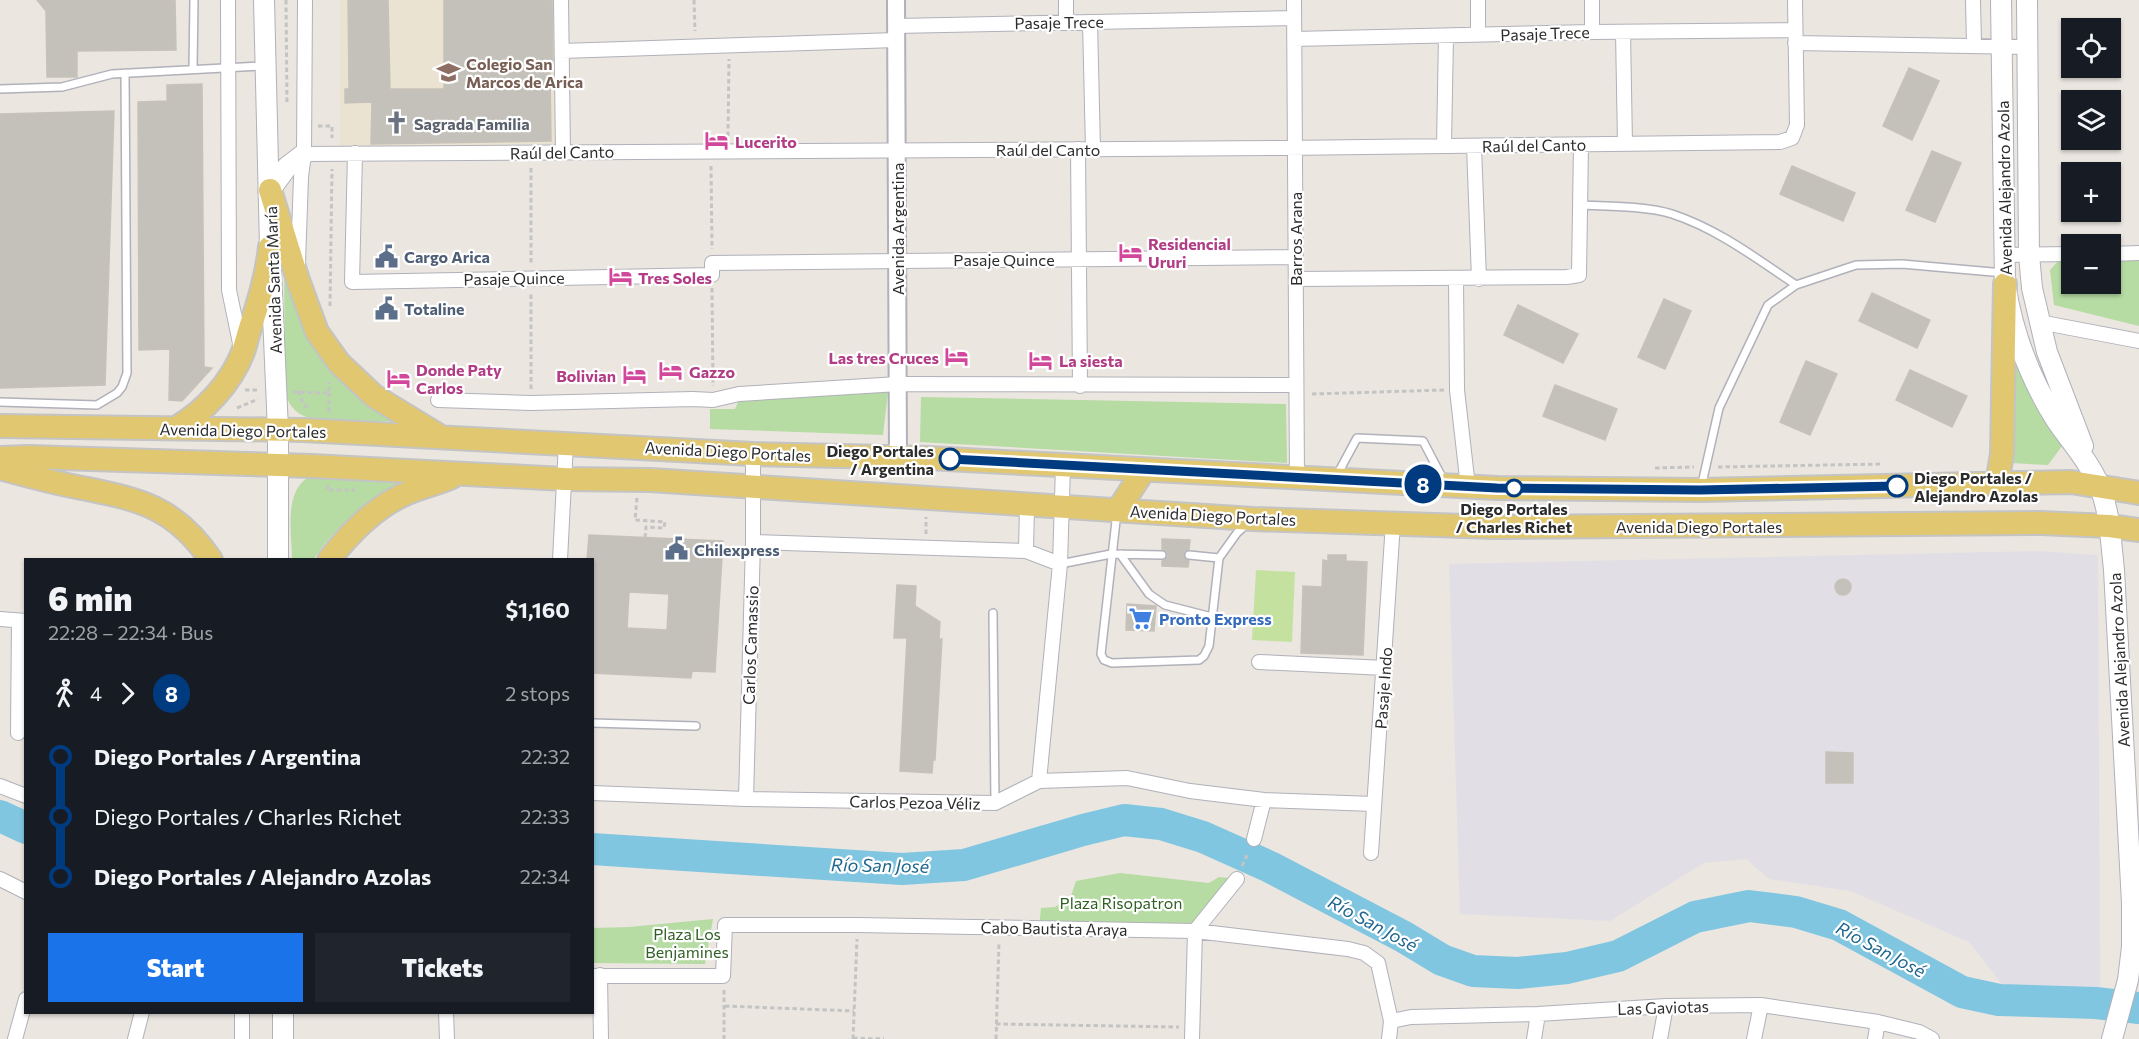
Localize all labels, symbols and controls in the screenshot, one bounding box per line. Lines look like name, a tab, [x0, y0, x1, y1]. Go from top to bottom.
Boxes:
street label: Pasaje Trece	[1014, 12, 1104, 32]
map controls	[2061, 18, 2121, 294]
button: locate	[2061, 18, 2121, 78]
street label: Pasaje Trece	[1500, 22, 1590, 44]
place label: Colegio San Marcos de Arica	[466, 54, 583, 91]
school or university icon: Colegio San Marcos de Arica	[435, 59, 461, 85]
button: layers	[2061, 90, 2121, 150]
street label: Avenida Alejandro Azola	[1993, 100, 2015, 276]
church icon: Sagrada Familia	[383, 110, 409, 136]
place label: Sagrada Familia	[414, 114, 530, 133]
hotel icon: Lucerito	[704, 128, 730, 154]
place label: Lucerito	[735, 132, 797, 151]
street label: Raúl del Canto	[1482, 135, 1586, 155]
street label: Raúl del Canto	[996, 140, 1100, 159]
street label: Raúl del Canto	[510, 142, 614, 162]
button: +	[2061, 162, 2121, 222]
street label: Avenida Argentina	[888, 163, 907, 295]
street label: Barros Arana	[1286, 192, 1305, 286]
street label: Avenida Santa María	[261, 206, 285, 354]
place label: Residencial Ururi	[1148, 234, 1231, 271]
button: −	[2061, 234, 2121, 294]
hotel icon: Residencial Ururi	[1117, 239, 1143, 265]
public building icon: Cargo Arica	[373, 243, 399, 269]
place label: Cargo Arica	[404, 247, 490, 266]
street label: Pasaje Quince	[953, 250, 1055, 269]
hotel icon: Tres Soles	[607, 264, 633, 290]
street label: Pasaje Quince	[463, 268, 565, 288]
place label: Tres Soles	[638, 268, 712, 287]
public building icon: Totaline	[373, 295, 399, 321]
place label: Totaline	[404, 299, 464, 318]
hotel icon: Las tres Cruces	[944, 344, 970, 370]
hotel icon: La siesta	[1028, 347, 1054, 373]
place label: Las tres Cruces	[828, 348, 939, 367]
place label: La siesta	[1059, 351, 1123, 370]
hotel icon: Gazzo	[658, 358, 684, 384]
place label: Donde Paty Carlos	[416, 360, 502, 397]
hotel icon: Bolivian	[621, 362, 647, 388]
place label: Gazzo	[689, 362, 736, 381]
hotel icon: Donde Paty Carlos	[385, 365, 411, 391]
place label: Bolivian	[556, 366, 616, 385]
street label: Avenida Diego Portales	[160, 419, 326, 441]
street label: Avenida Diego Portales	[644, 437, 812, 465]
place label: Diego Portales / Argentina	[826, 441, 934, 478]
marker: Diego Portales / Argentina	[939, 448, 961, 470]
line badge: 8	[1404, 464, 1442, 504]
place label: Diego Portales / Alejandro Azolas	[1914, 468, 2038, 505]
text: 8	[1417, 472, 1430, 497]
marker: Diego Portales / Alejandro Azolas	[1886, 475, 1908, 497]
marker: Diego Portales / Charles Richet	[1505, 479, 1523, 497]
place label: Diego Portales / Charles Richet	[1456, 499, 1572, 536]
street label: Avenida Diego Portales	[1129, 501, 1297, 529]
street label: Avenida Diego Portales	[1616, 517, 1782, 536]
public building icon: Chilexpress	[663, 536, 689, 562]
place label: Chilexpress	[694, 540, 780, 559]
street label: Avenida Alejandro Azola	[2105, 572, 2133, 748]
text: 6 min	[48, 577, 132, 618]
street label: Carlos Camassio	[738, 585, 762, 705]
text: $1,160	[505, 596, 570, 623]
supermarket icon: Pronto Express	[1128, 605, 1154, 631]
place label: Pronto Express	[1159, 609, 1272, 628]
text: 22:28 – 22:34 · Bus	[48, 620, 213, 644]
street label: Pasaje Indo	[1371, 646, 1395, 730]
icon: walk	[48, 677, 81, 710]
icon: forward	[111, 677, 144, 710]
text: 4	[90, 681, 102, 705]
text: 8	[165, 681, 178, 706]
text: 2 stops	[505, 681, 570, 705]
text: Diego Portales / Argentina	[94, 743, 361, 770]
text: 22:32	[521, 744, 570, 768]
street label: Carlos Pezoa Véliz	[849, 791, 981, 813]
text: Diego Portales / Charles Richet	[94, 803, 402, 830]
text: 22:33	[520, 804, 570, 828]
water label: Río San José	[831, 853, 930, 877]
text: Diego Portales / Alejandro Azolas	[94, 863, 431, 890]
text: 22:34	[520, 864, 570, 888]
water label: Río San José	[1325, 890, 1422, 956]
park label: Plaza Risopatron	[1060, 893, 1182, 912]
water label: Río San José	[1833, 916, 1930, 982]
street label: Cabo Bautista Araya	[980, 917, 1128, 939]
park label: Plaza Los Benjamines	[645, 924, 729, 961]
button: Start	[48, 933, 303, 1002]
button: Tickets	[315, 933, 570, 1002]
street label: Las Gaviotas	[1617, 996, 1709, 1018]

